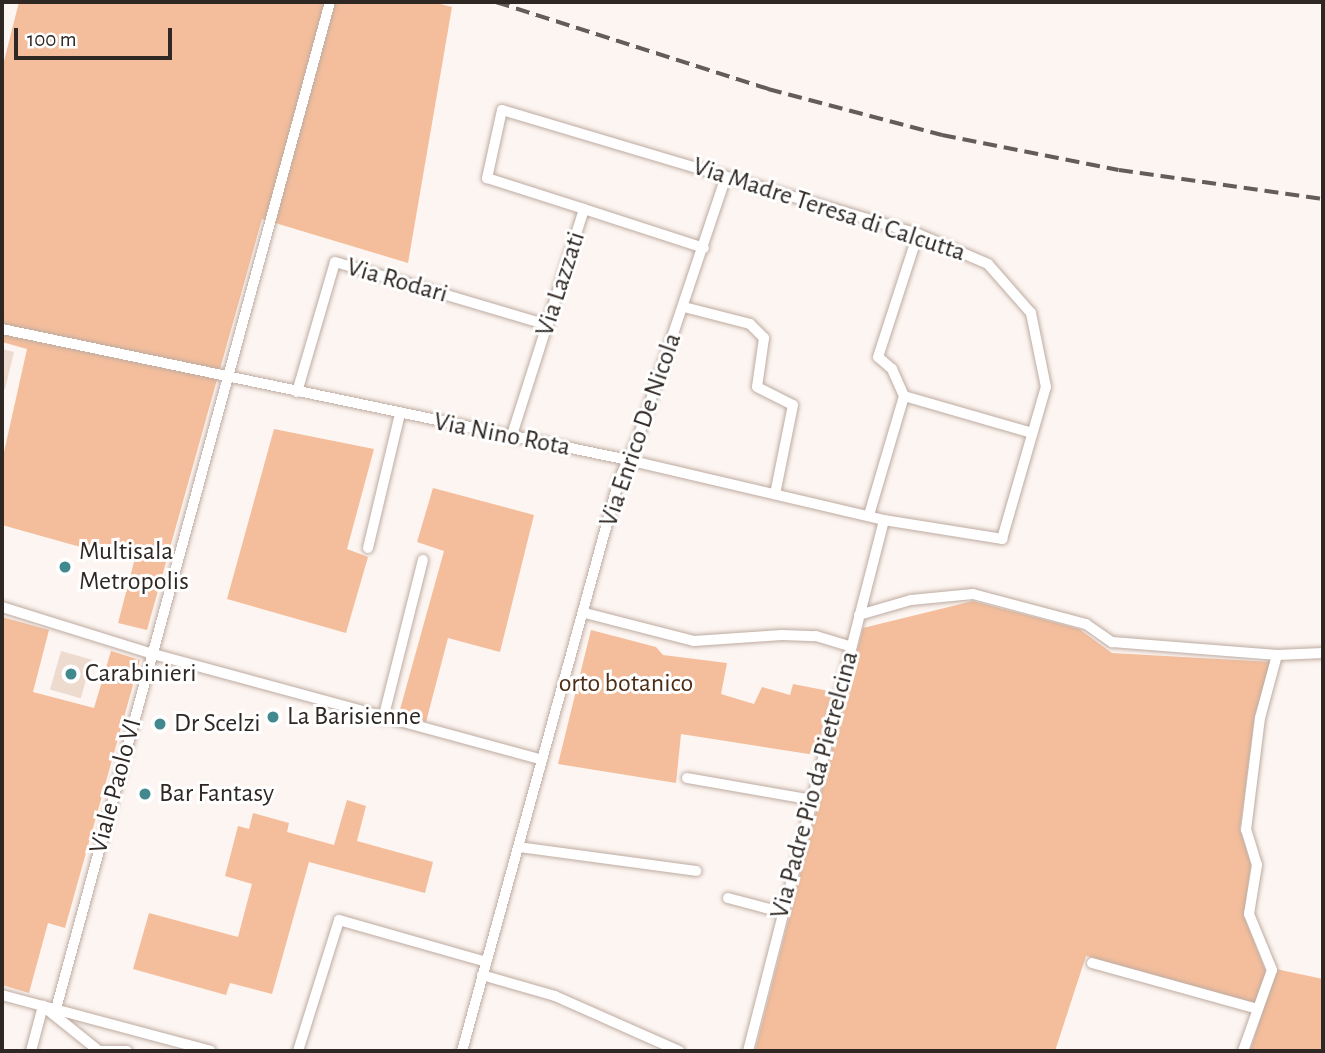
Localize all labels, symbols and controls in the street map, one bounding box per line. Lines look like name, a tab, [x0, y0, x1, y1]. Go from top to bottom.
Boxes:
scale bar	[18, 14, 175, 58]
text: 100 m	[27, 29, 77, 50]
street label: Via Madre Teresa di Calcutta	[689, 151, 969, 269]
street label: Via Lazzati	[529, 228, 593, 340]
street label: Via Rodari	[343, 252, 451, 310]
street label: Via Enrico De Nicola	[593, 329, 689, 531]
street label: Via Nino Rota	[431, 406, 573, 464]
place label: Multisala Metropolis	[79, 536, 189, 598]
marker: Multisala Metropolis	[57, 559, 73, 575]
street label: Via Padre Pio da Pietrelcina	[764, 648, 866, 922]
place label: Carabinieri	[85, 658, 196, 690]
marker: Carabinieri	[63, 666, 79, 682]
park label: orto botanico	[559, 668, 693, 700]
place label: La Barisienne	[287, 701, 421, 733]
place label: Dr Scelzi	[174, 708, 261, 740]
marker: La Barisienne	[265, 709, 281, 725]
street label: Viale Paolo VI	[83, 715, 149, 857]
marker: Dr Scelzi	[152, 716, 168, 732]
place label: Bar Fantasy	[159, 778, 274, 810]
marker: Bar Fantasy	[137, 786, 153, 802]

